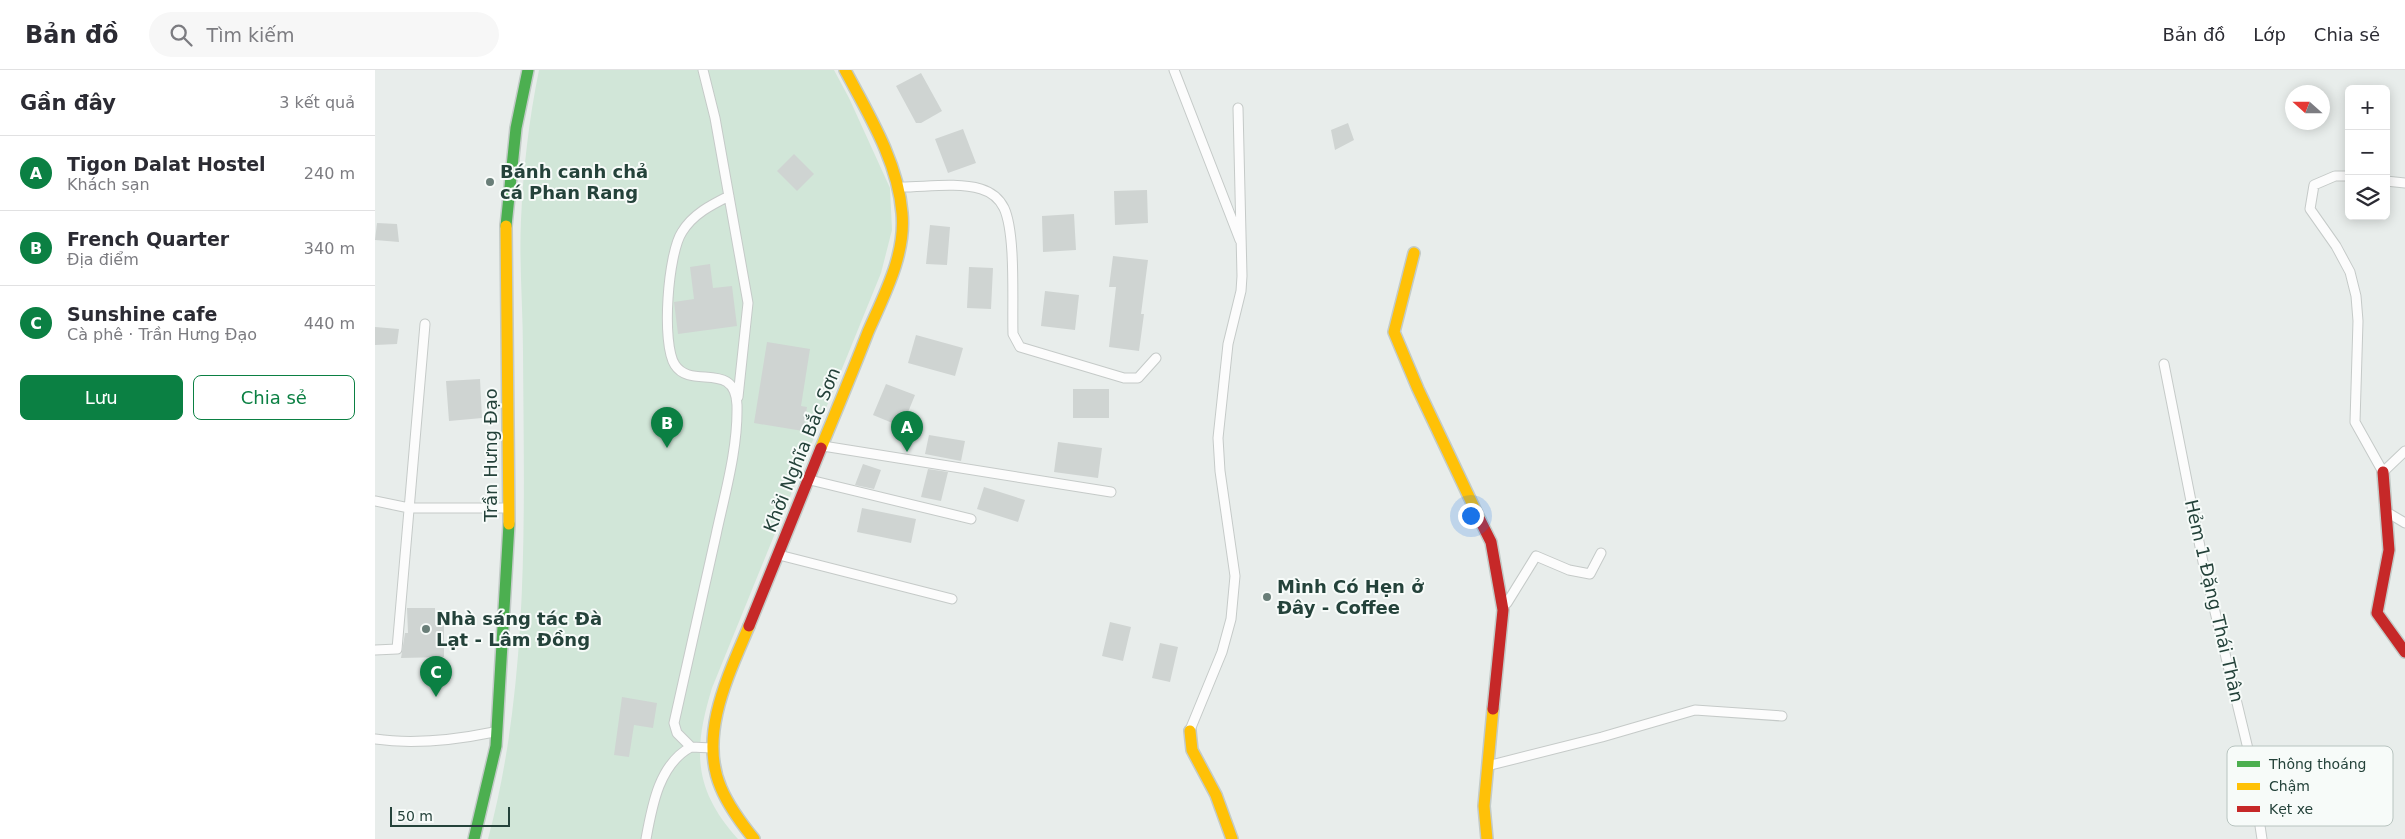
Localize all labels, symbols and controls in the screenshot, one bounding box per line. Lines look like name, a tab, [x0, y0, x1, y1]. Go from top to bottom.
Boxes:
search box	[149, 12, 499, 57]
text: Bản đồ	[25, 21, 119, 49]
icon: search	[167, 21, 195, 49]
text: Tìm kiếm	[207, 24, 295, 46]
text: Bản đồ	[2162, 24, 2225, 45]
text: Lớp	[2253, 24, 2286, 45]
text: Chia sẻ	[2314, 24, 2380, 45]
north arrow	[2285, 85, 2330, 130]
map controls	[2345, 85, 2390, 220]
button: +	[2345, 85, 2390, 130]
text: Gần đây	[20, 91, 116, 115]
text: 3 kết quả	[279, 93, 355, 112]
button: −	[2345, 130, 2390, 175]
text: Tigon Dalat Hostel	[67, 153, 266, 175]
place label: Bánh canh chả cá Phan Rang	[500, 161, 648, 203]
text: A	[30, 164, 42, 183]
text: 240 m	[304, 164, 355, 183]
text: Khách sạn	[67, 175, 150, 194]
button: layers	[2345, 175, 2390, 220]
marker: Bánh canh chả cá Phan Rang	[484, 176, 496, 188]
text: French Quarter	[67, 228, 229, 250]
text: B	[30, 239, 42, 258]
text: 340 m	[304, 239, 355, 258]
text: Địa điểm	[67, 250, 139, 269]
text: Sunshine cafe	[67, 303, 217, 325]
text: C	[30, 314, 42, 333]
text: 440 m	[304, 314, 355, 333]
text: Cà phê · Trần Hưng Đạo	[67, 325, 257, 344]
street label: Khởi Nghĩa Bắc Sơn	[759, 364, 844, 535]
button: Lưu	[20, 375, 183, 420]
button: Chia sẻ	[193, 375, 355, 420]
street label: Trần Hưng Đạo	[480, 388, 501, 523]
pin: B	[651, 407, 683, 448]
pin: A	[891, 411, 923, 452]
street label: Hẻm 1 Đặng Thái Thân	[2181, 497, 2248, 704]
your location	[1458, 503, 1484, 529]
place label: Mình Có Hẹn ở Đây - Coffee	[1277, 576, 1424, 618]
marker: Mình Có Hẹn ở Đây - Coffee	[1261, 591, 1273, 603]
place label: Nhà sáng tác Đà Lạt - Lâm Đồng	[436, 608, 602, 650]
marker: Nhà sáng tác Đà Lạt - Lâm Đồng	[420, 623, 432, 635]
pin: C	[420, 656, 452, 697]
legend	[2227, 746, 2393, 826]
text: Thông thoáng	[2268, 756, 2366, 772]
text: Chậm	[2269, 778, 2310, 794]
text: Kẹt xe	[2269, 801, 2313, 817]
scale bar	[390, 804, 510, 827]
text: 50 m	[397, 808, 433, 824]

